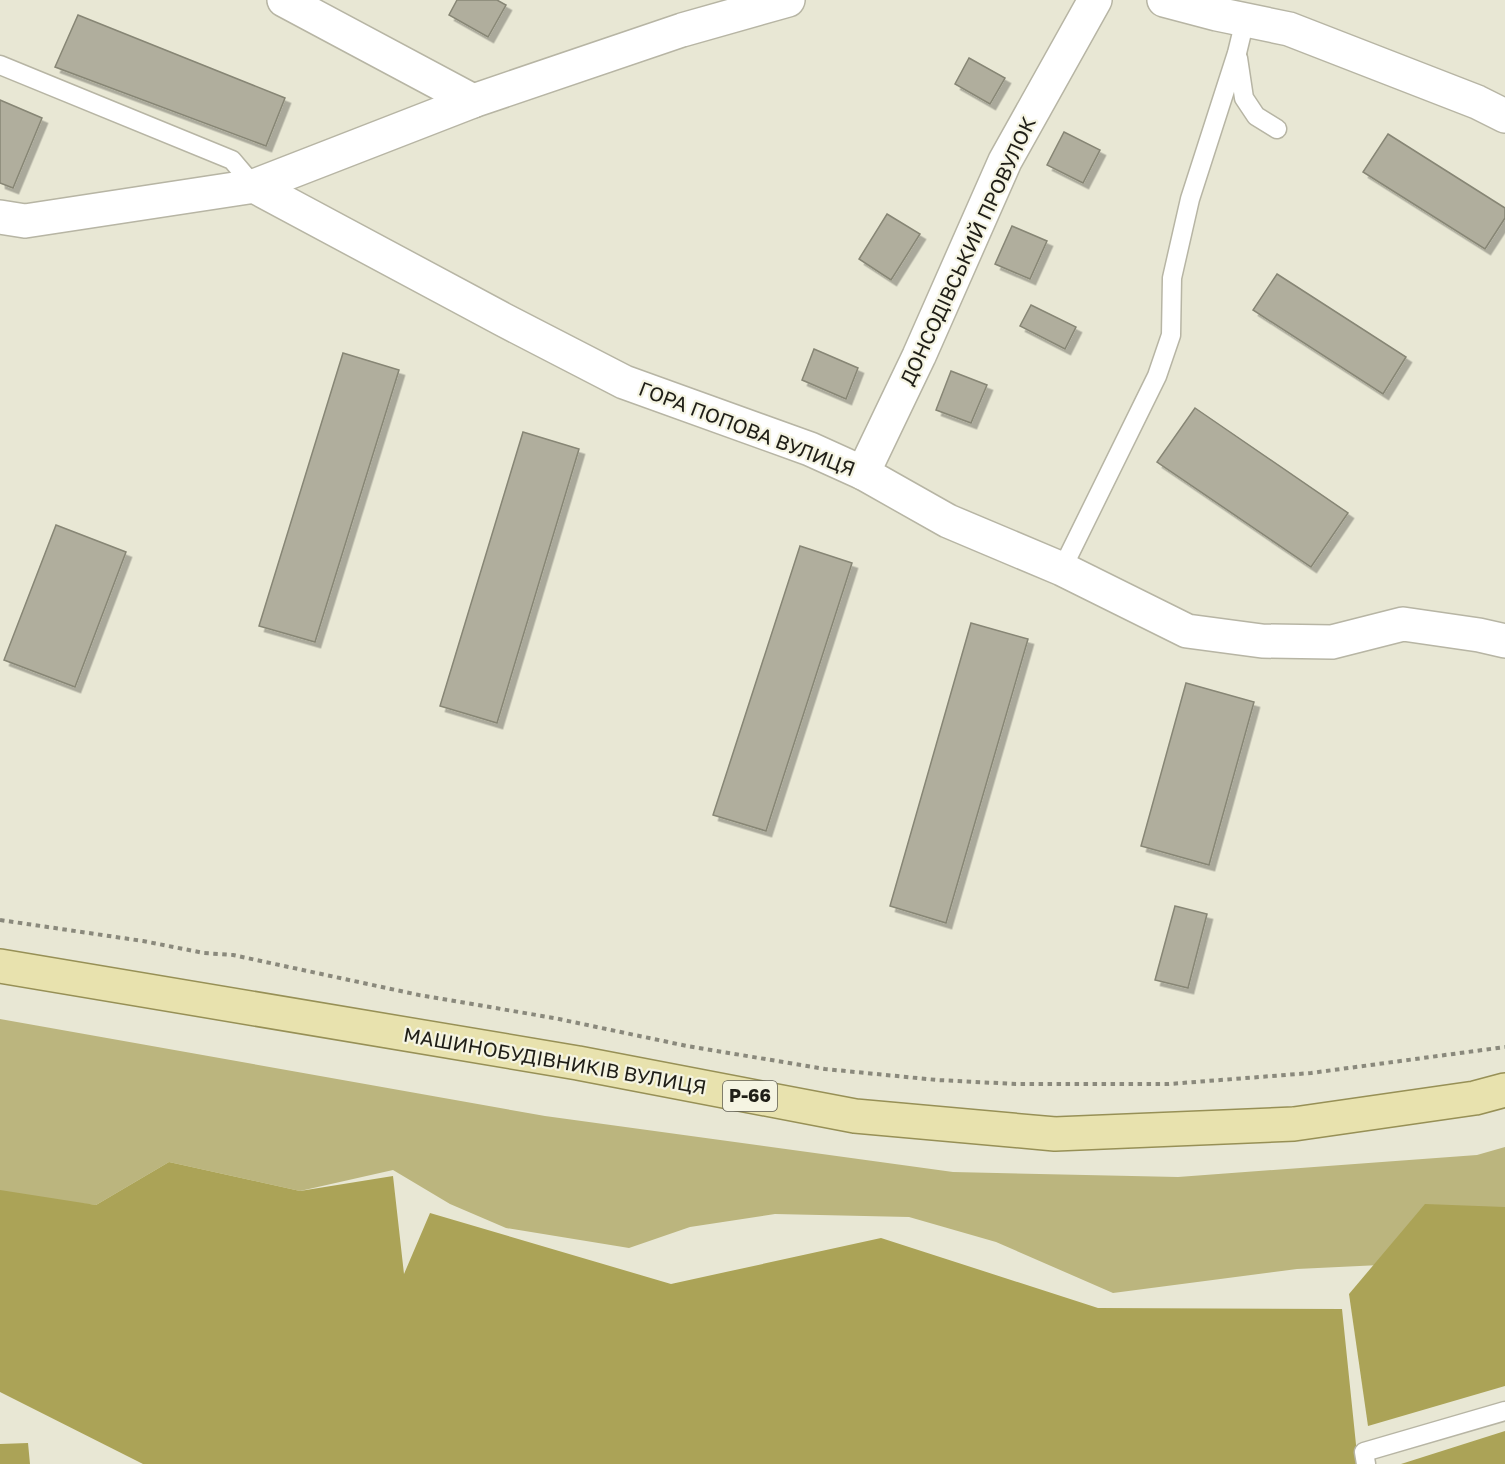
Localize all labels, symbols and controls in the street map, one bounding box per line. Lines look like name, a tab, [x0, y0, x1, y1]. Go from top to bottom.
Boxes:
street label: ДОНСОДІВСЬКИЙ ПРОВУЛОК	[894, 113, 1040, 389]
street label: ГОРА ПОПОВА ВУЛИЦЯ	[636, 376, 859, 480]
street label: МАШИНОБУДІВНИКІВ ВУЛИЦЯ	[402, 1022, 709, 1099]
road number: Р-66	[723, 1081, 777, 1111]

